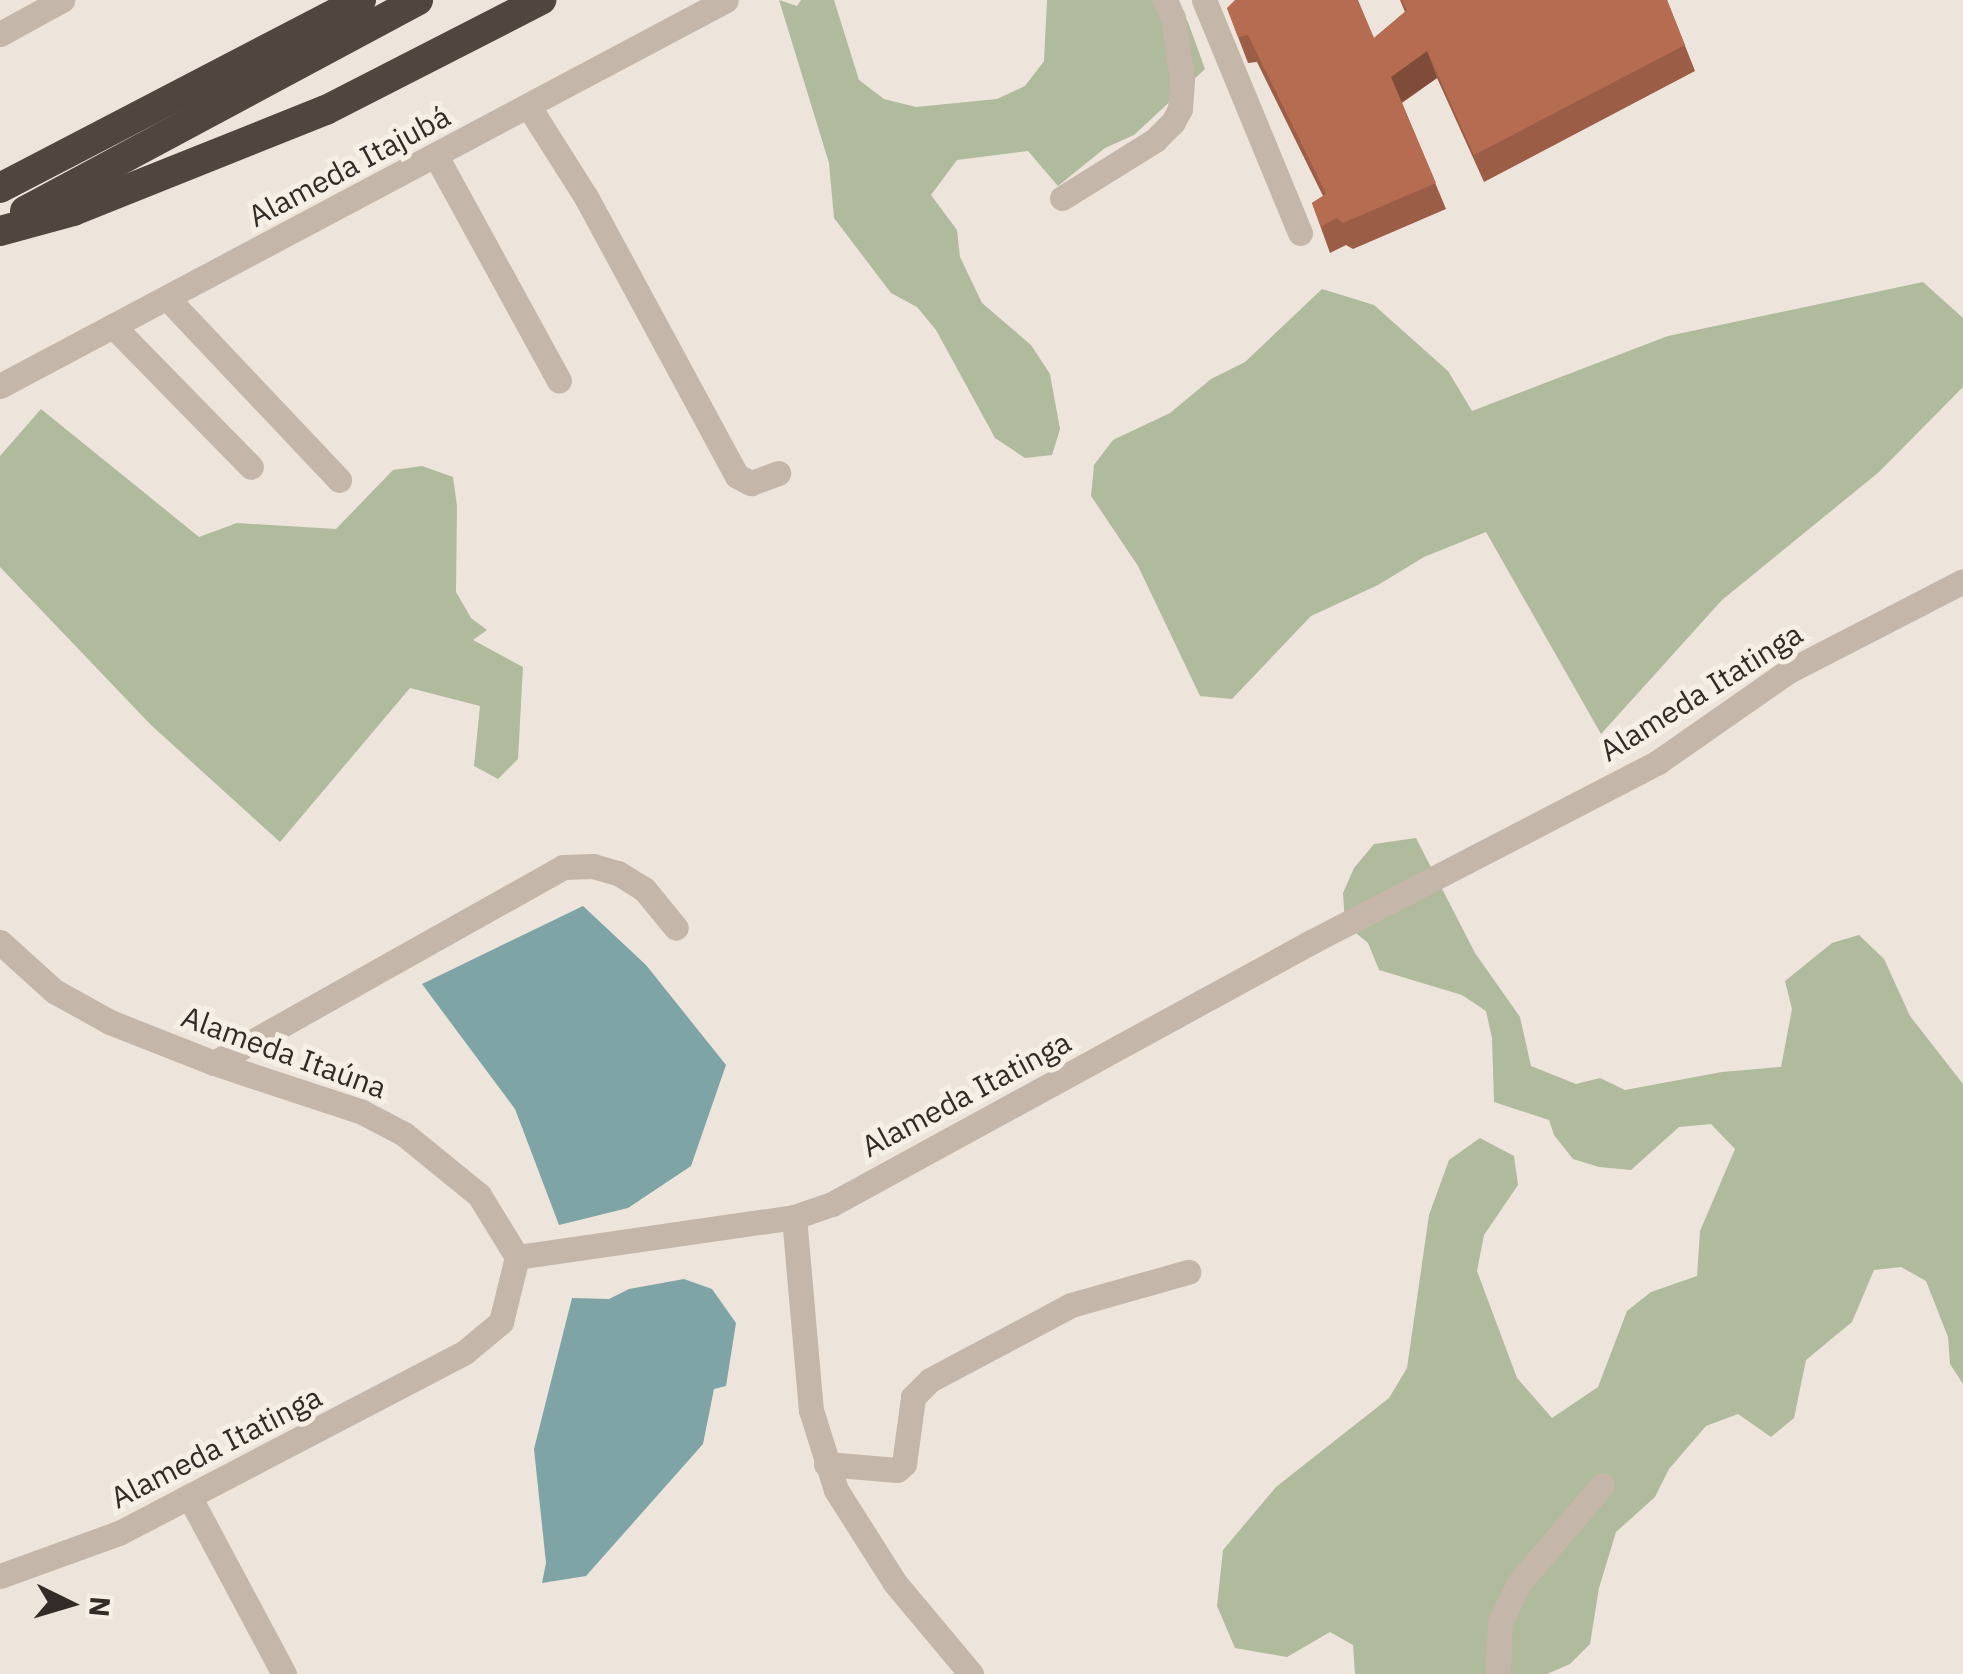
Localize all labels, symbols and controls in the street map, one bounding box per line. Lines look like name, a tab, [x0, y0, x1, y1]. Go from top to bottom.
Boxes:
street label: Alameda Itajubá	[242, 98, 456, 234]
street label: Alameda Itatinga	[1593, 615, 1809, 769]
street label: Alameda Itaúna	[177, 998, 391, 1106]
street label: Alameda Itatinga	[855, 1024, 1077, 1164]
street label: Alameda Itatinga	[104, 1378, 328, 1516]
north arrow	[20, 1554, 120, 1654]
text: N	[81, 1595, 120, 1618]

